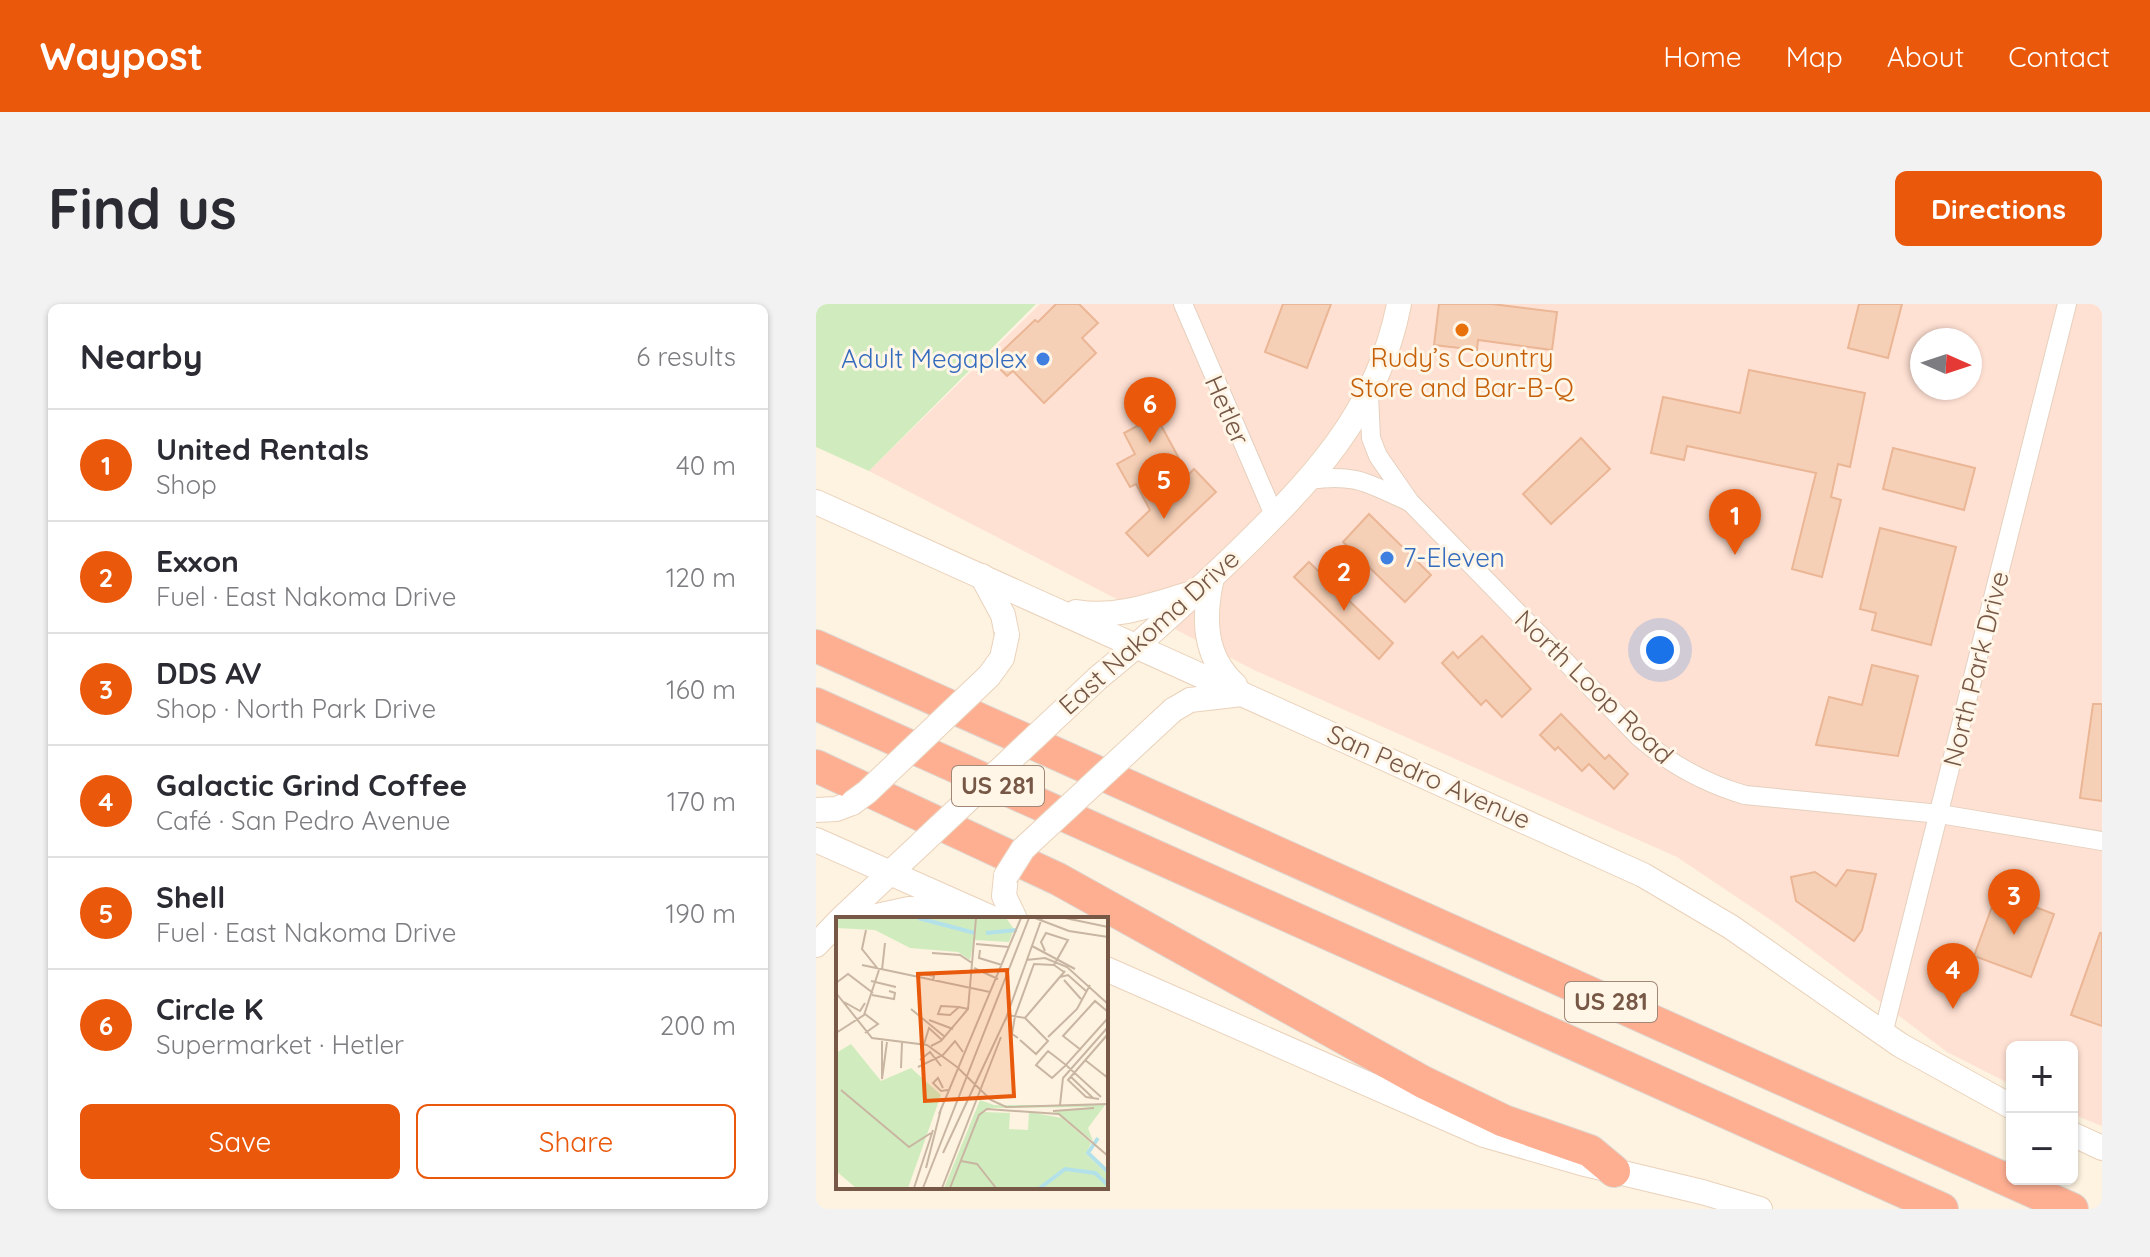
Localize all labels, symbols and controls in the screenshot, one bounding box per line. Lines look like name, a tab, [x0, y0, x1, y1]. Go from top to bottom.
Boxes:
text: Waypost	[40, 32, 203, 80]
text: Home	[1663, 39, 1742, 74]
text: Map	[1786, 39, 1843, 74]
text: About	[1887, 39, 1964, 74]
text: Contact	[2008, 39, 2110, 74]
button: Directions	[1895, 171, 2102, 246]
text: Find us	[48, 173, 237, 243]
marker: Rudy’s Country Store and Bar-B-Q	[1453, 321, 1471, 339]
north arrow	[1910, 328, 1982, 400]
text: Nearby	[80, 335, 203, 378]
text: 6 results	[636, 340, 736, 373]
place label: Rudy’s Country Store and Bar-B-Q	[1350, 341, 1575, 404]
place label: Adult Megaplex	[841, 342, 1027, 375]
marker: Adult Megaplex	[1034, 350, 1052, 368]
street label: Hetler	[1198, 370, 1257, 450]
pin: 6	[1124, 377, 1176, 443]
text: United Rentals	[156, 430, 369, 468]
text: 1	[101, 449, 111, 482]
text: 40 m	[676, 449, 736, 482]
pin: 5	[1138, 453, 1190, 519]
text: Shop	[156, 468, 217, 501]
pin: 1	[1709, 489, 1761, 555]
place label: 7-Eleven	[1403, 541, 1505, 574]
text: Exxon	[156, 542, 239, 580]
street label: East Nakoma Drive	[1052, 542, 1246, 721]
pin: 2	[1318, 545, 1370, 611]
marker: 7-Eleven	[1378, 549, 1396, 567]
text: 2	[99, 561, 113, 594]
text: 120 m	[666, 561, 736, 594]
street label: North Park Drive	[1935, 568, 2016, 770]
text: Fuel · East Nakoma Drive	[156, 580, 457, 613]
street label: North Loop Road	[1508, 603, 1681, 771]
your location	[1640, 630, 1680, 670]
text: DDS AV	[156, 654, 262, 692]
text: 3	[99, 673, 113, 706]
text: 160 m	[666, 673, 736, 706]
text: Shop · North Park Drive	[156, 692, 436, 725]
street label: San Pedro Avenue	[1322, 717, 1536, 836]
text: Galactic Grind Coffee	[156, 766, 467, 804]
road number: US 281	[952, 766, 1044, 806]
text: 4	[98, 785, 114, 818]
text: 170 m	[667, 785, 736, 818]
text: Café · San Pedro Avenue	[156, 804, 450, 837]
pin: 3	[1988, 869, 2040, 935]
text: Shell	[156, 878, 225, 916]
text: 5	[99, 897, 113, 930]
text: 190 m	[666, 897, 736, 930]
text: Fuel · East Nakoma Drive	[156, 916, 457, 949]
inset map	[836, 917, 1108, 1189]
pin: 4	[1927, 943, 1979, 1009]
road number: US 281	[1565, 982, 1657, 1022]
text: Circle K	[156, 990, 263, 1028]
text: 6	[99, 1009, 113, 1042]
text: 200 m	[660, 1009, 736, 1042]
text: Supermarket · Hetler	[156, 1028, 404, 1061]
map controls	[2006, 1041, 2078, 1185]
button: +	[2006, 1041, 2078, 1113]
button: Save	[80, 1104, 400, 1179]
button: Share	[416, 1104, 736, 1179]
button: −	[2006, 1113, 2078, 1185]

